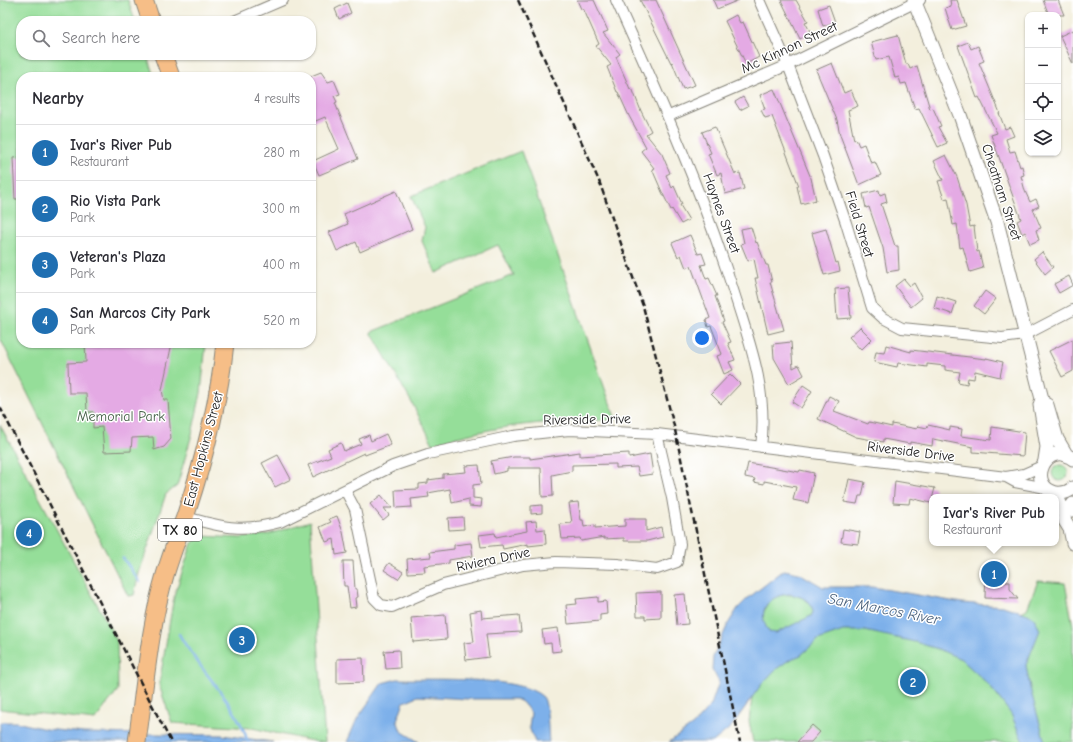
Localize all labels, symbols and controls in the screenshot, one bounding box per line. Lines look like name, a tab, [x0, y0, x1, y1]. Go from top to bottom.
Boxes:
map controls	[1025, 12, 1061, 156]
button: +	[1025, 12, 1061, 48]
search box	[16, 16, 316, 60]
street label: Mc Kinnon Street	[738, 17, 841, 77]
icon: search	[30, 27, 52, 49]
text: Search here	[62, 29, 140, 47]
button: −	[1025, 48, 1061, 84]
button: locate	[1025, 84, 1061, 120]
text: Nearby	[32, 89, 83, 108]
text: 4 results	[254, 91, 300, 106]
button: layers	[1025, 120, 1061, 156]
text: Ivar's River Pub	[70, 136, 172, 154]
street label: Cheatham Street	[978, 142, 1025, 243]
text: 1	[42, 145, 48, 160]
text: 280 m	[263, 145, 300, 160]
text: Restaurant	[70, 154, 129, 169]
street label: Haynes Street	[699, 171, 744, 256]
street label: Field Street	[841, 189, 878, 260]
text: Rio Vista Park	[70, 192, 160, 210]
text: 2	[42, 201, 48, 216]
text: 300 m	[262, 201, 300, 216]
text: Park	[70, 210, 95, 225]
text: Veteran's Plaza	[70, 248, 166, 266]
text: 3	[42, 257, 48, 272]
text: 400 m	[263, 257, 300, 272]
text: Park	[70, 266, 95, 281]
text: San Marcos City Park	[70, 304, 210, 322]
text: 4	[42, 313, 48, 328]
text: 520 m	[263, 313, 300, 328]
text: Park	[70, 322, 95, 337]
your location	[692, 328, 712, 348]
street label: East Hopkins Street	[180, 389, 227, 509]
park label: Memorial Park	[77, 408, 165, 425]
street label: Riverside Drive	[543, 410, 631, 429]
street label: Riverside Drive	[866, 438, 956, 465]
popup	[929, 494, 1059, 546]
text: Ivar's River Pub	[943, 504, 1045, 522]
pin: 4	[16, 518, 42, 548]
road number: TX 80	[158, 519, 202, 541]
text: Restaurant	[943, 522, 1002, 537]
street label: Riviera Drive	[455, 543, 531, 576]
pin: 1	[981, 559, 1007, 589]
water label: San Marcos River	[827, 589, 942, 629]
pin: 3	[229, 625, 255, 655]
pin: 2	[900, 667, 926, 697]

